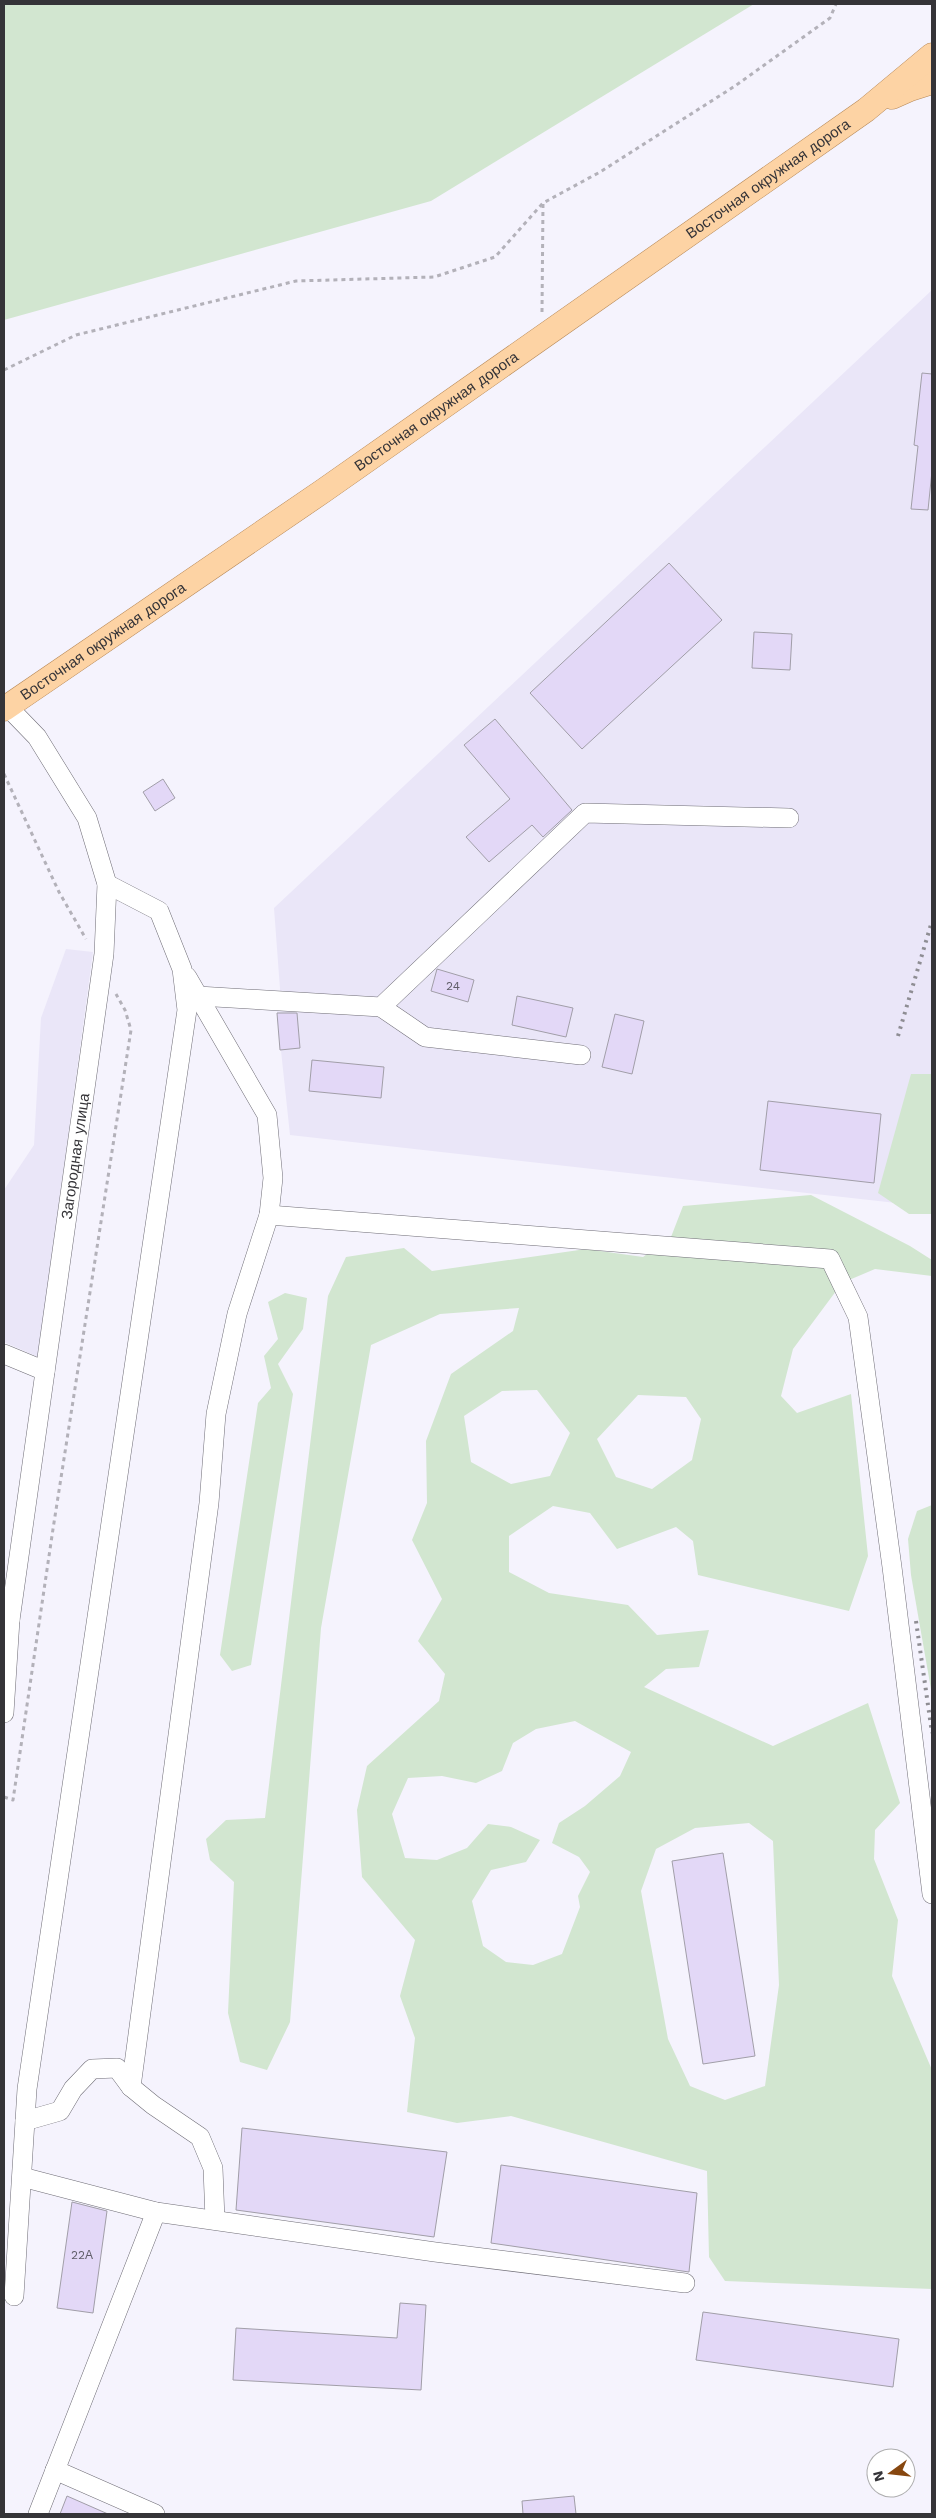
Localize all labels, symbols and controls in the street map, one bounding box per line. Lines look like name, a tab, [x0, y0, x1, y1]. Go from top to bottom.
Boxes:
street label: Восточная окружная дорога	[682, 115, 854, 242]
street label: Восточная окружная дорога	[351, 347, 523, 475]
street label: Восточная окружная дорога	[17, 578, 190, 704]
house number: 24	[446, 979, 460, 993]
street label: Загородная улица	[58, 1091, 93, 1220]
house number: 22А	[71, 2248, 93, 2262]
north arrow	[866, 2448, 916, 2498]
text: N	[869, 2469, 888, 2483]

